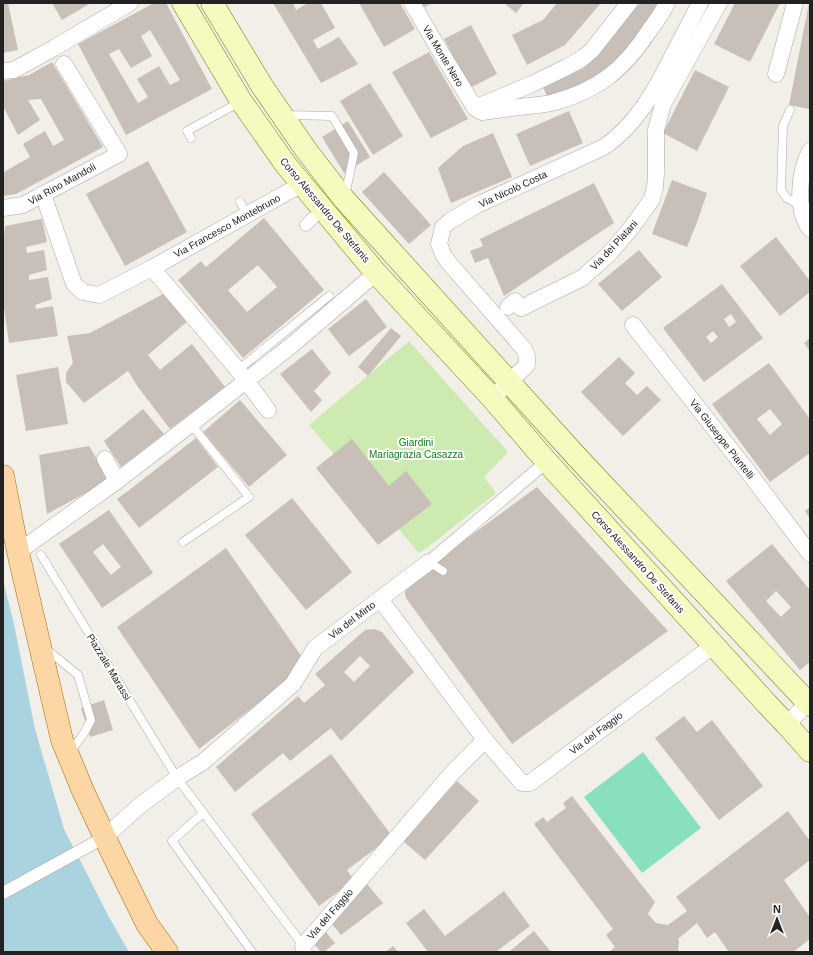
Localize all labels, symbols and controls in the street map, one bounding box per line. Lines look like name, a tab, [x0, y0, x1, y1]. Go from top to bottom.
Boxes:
street label: Via Monte Nero	[420, 23, 466, 89]
street label: Corso Alessandro De Stefanis	[278, 155, 372, 265]
street label: Via Rino Mandoli	[26, 161, 98, 207]
street label: Via Nicolò Costa	[477, 168, 549, 210]
street label: Via Francesco Montebruno	[172, 192, 282, 260]
street label: Via dei Platani	[588, 218, 640, 272]
street label: Via Giuseppe Piantelli	[688, 397, 756, 481]
park label: Giardini Mariagrazia Casazza	[369, 437, 463, 460]
street label: Corso Alessandro De Stefanis	[589, 509, 687, 615]
street label: Via del Mirto	[327, 599, 378, 641]
street label: Piazzale Marassi	[85, 632, 133, 702]
street label: Via del Faggio	[567, 709, 625, 757]
street label: Via del Faggio	[305, 886, 355, 942]
north arrow	[757, 899, 797, 939]
text: N	[773, 903, 781, 915]

